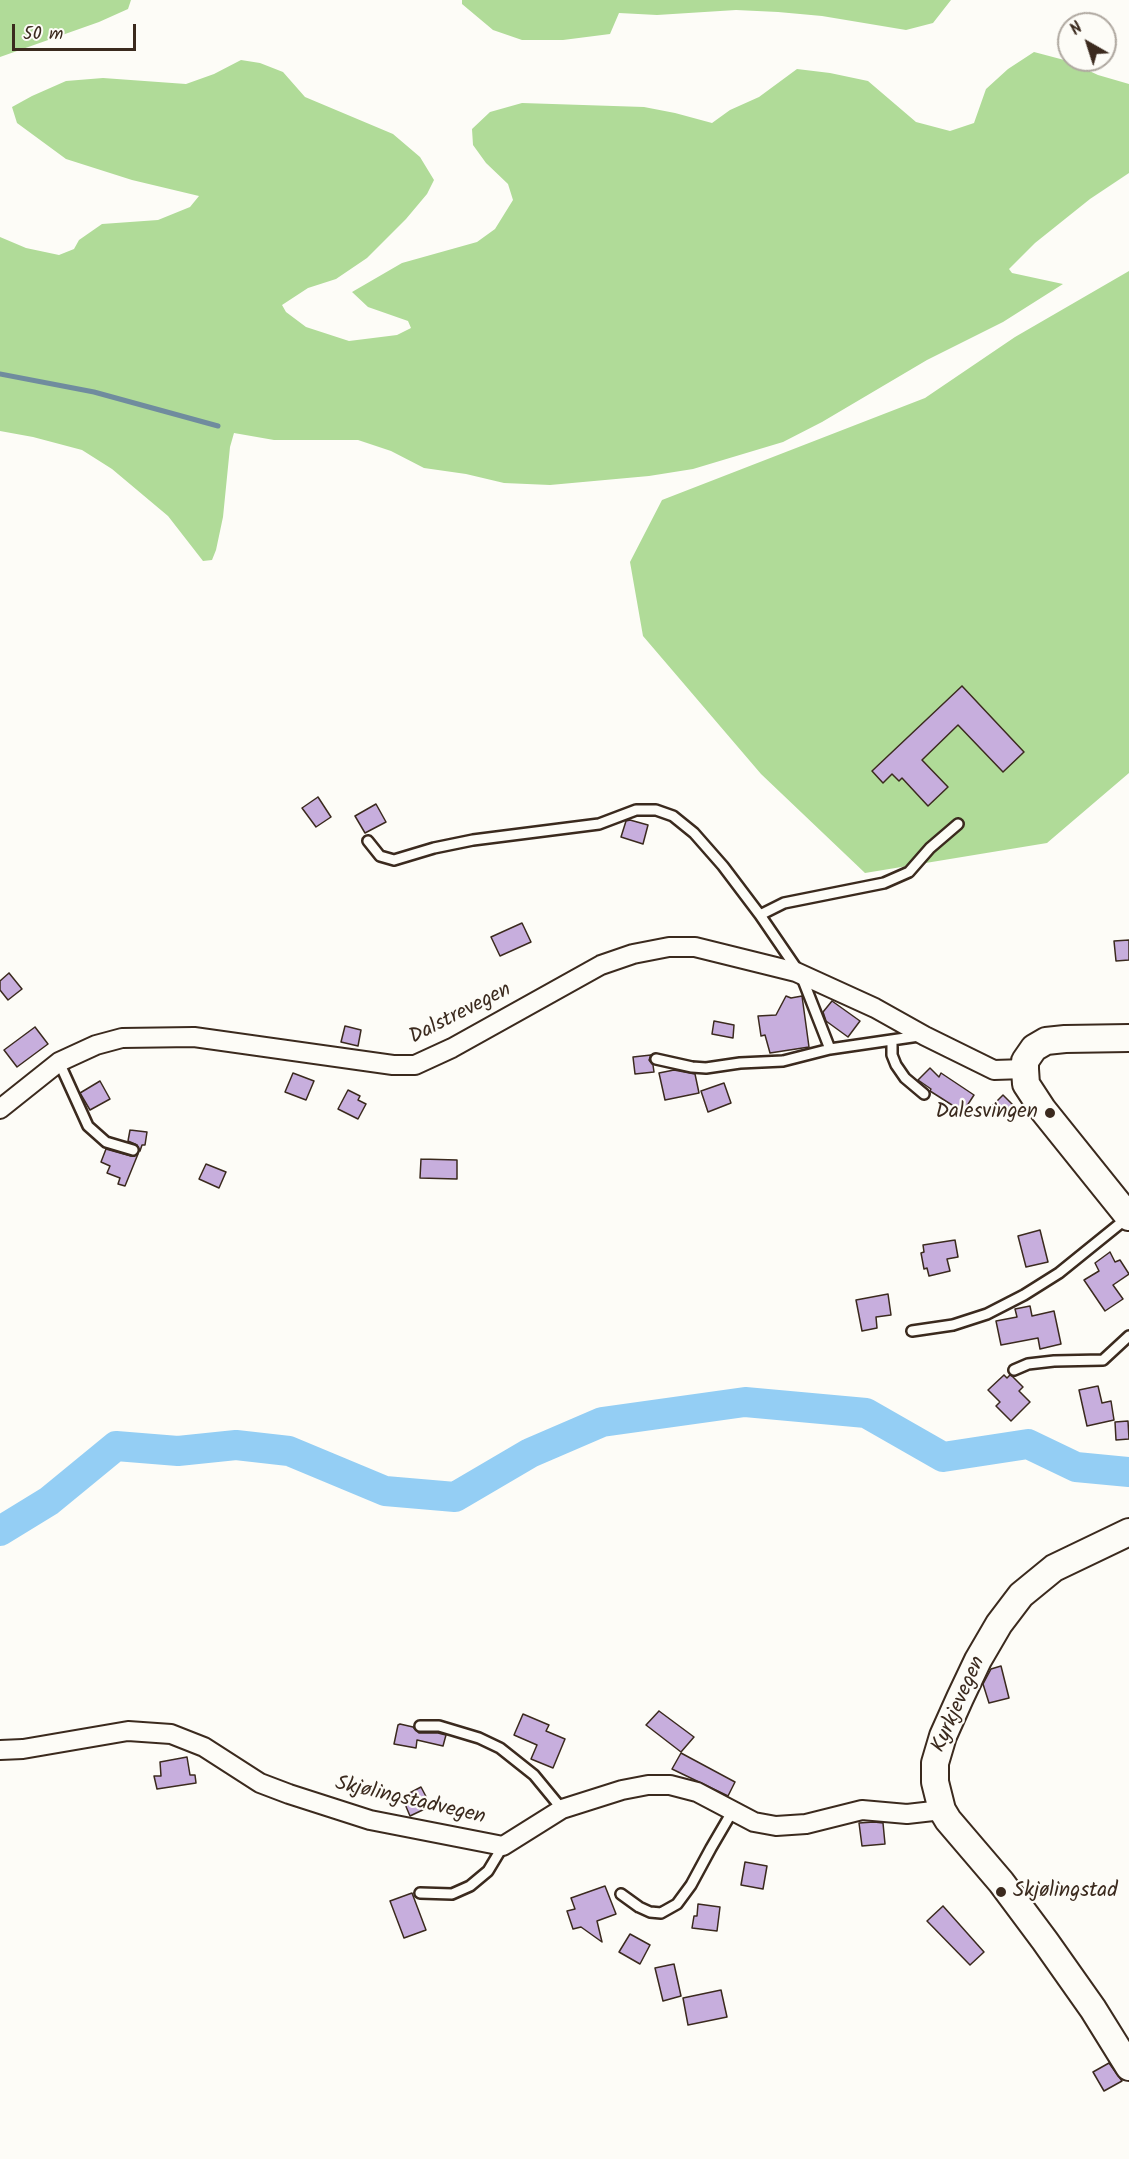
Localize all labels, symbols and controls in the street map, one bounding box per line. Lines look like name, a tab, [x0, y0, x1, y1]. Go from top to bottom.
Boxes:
scale bar	[15, 12, 140, 50]
north arrow	[1057, 12, 1117, 72]
text: N	[1065, 16, 1088, 42]
text: 50 m	[23, 20, 63, 49]
street label: Dalstrevegen	[406, 979, 516, 1051]
place label: Dalesvingen	[935, 1100, 1038, 1126]
marker: Dalesvingen	[1043, 1106, 1057, 1120]
street label: Kyrkjevegen	[928, 1653, 992, 1757]
street label: Skjølingstadvegen	[332, 1772, 488, 1832]
place label: Skjølingstad	[1013, 1879, 1118, 1905]
marker: Skjølingstad	[994, 1885, 1008, 1899]

